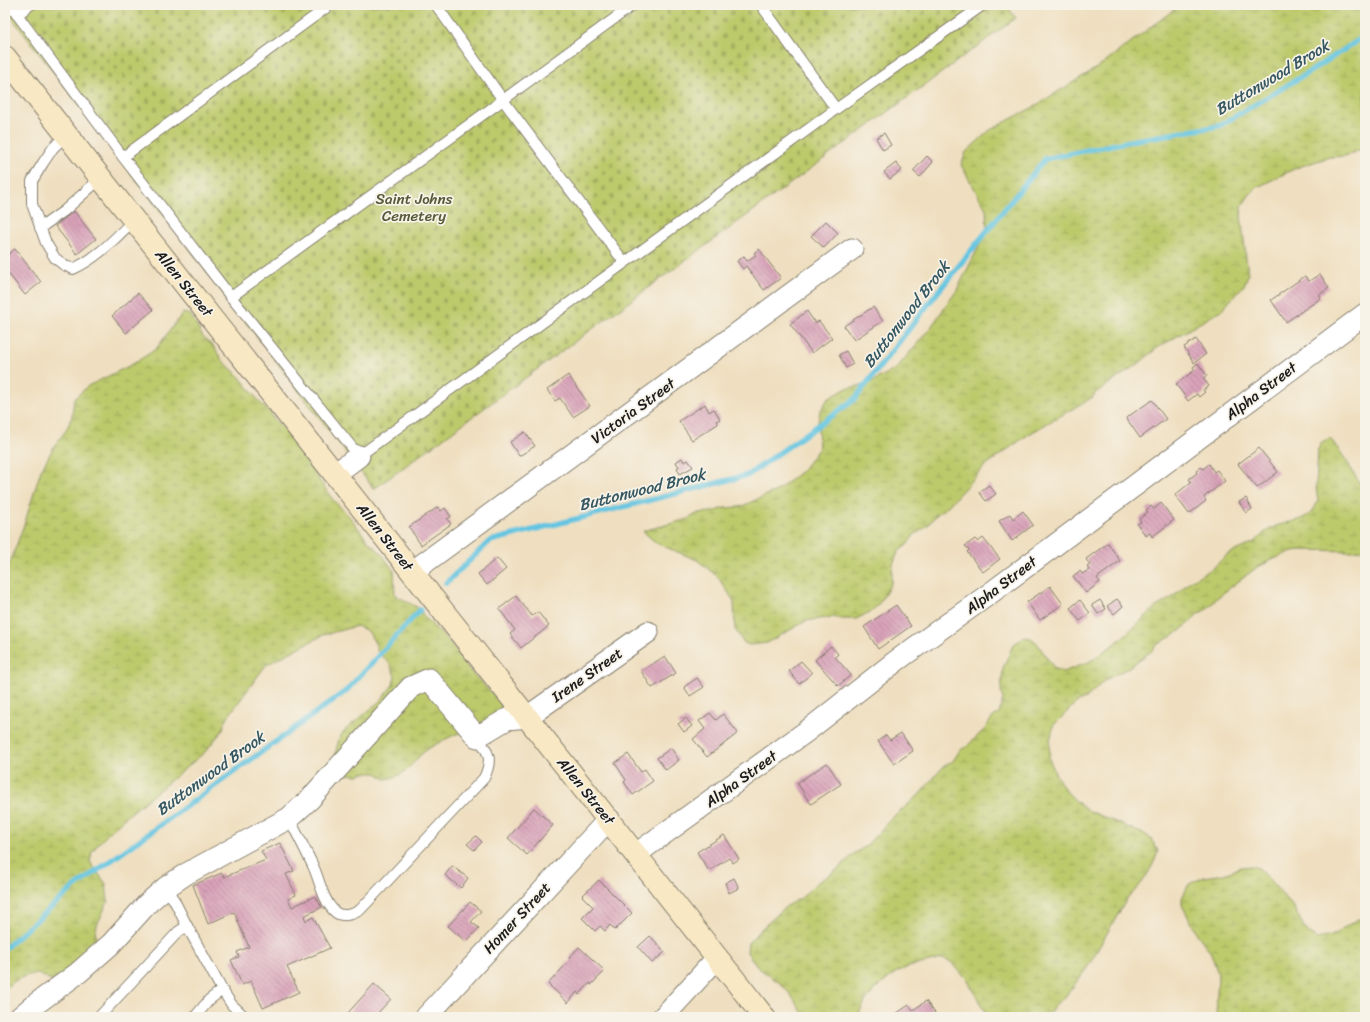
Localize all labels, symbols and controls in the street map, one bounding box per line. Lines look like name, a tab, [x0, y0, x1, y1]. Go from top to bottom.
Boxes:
water label: Buttonwood Brook	[1209, 30, 1337, 123]
park label: Saint Johns Cemetery	[376, 186, 453, 229]
street label: Allen Street	[148, 242, 220, 323]
water label: Buttonwood Brook	[855, 252, 959, 374]
street label: Alpha Street	[1219, 355, 1303, 427]
street label: Victoria Street	[585, 371, 682, 451]
water label: Buttonwood Brook	[576, 459, 711, 519]
street label: Allen Street	[349, 496, 421, 578]
street label: Alpha Street	[959, 549, 1043, 621]
street label: Irene Street	[545, 640, 629, 710]
water label: Buttonwood Brook	[149, 722, 273, 823]
street label: Alpha Street	[698, 743, 784, 815]
street label: Allen Street	[550, 750, 622, 831]
street label: Homer Street	[477, 876, 558, 960]

